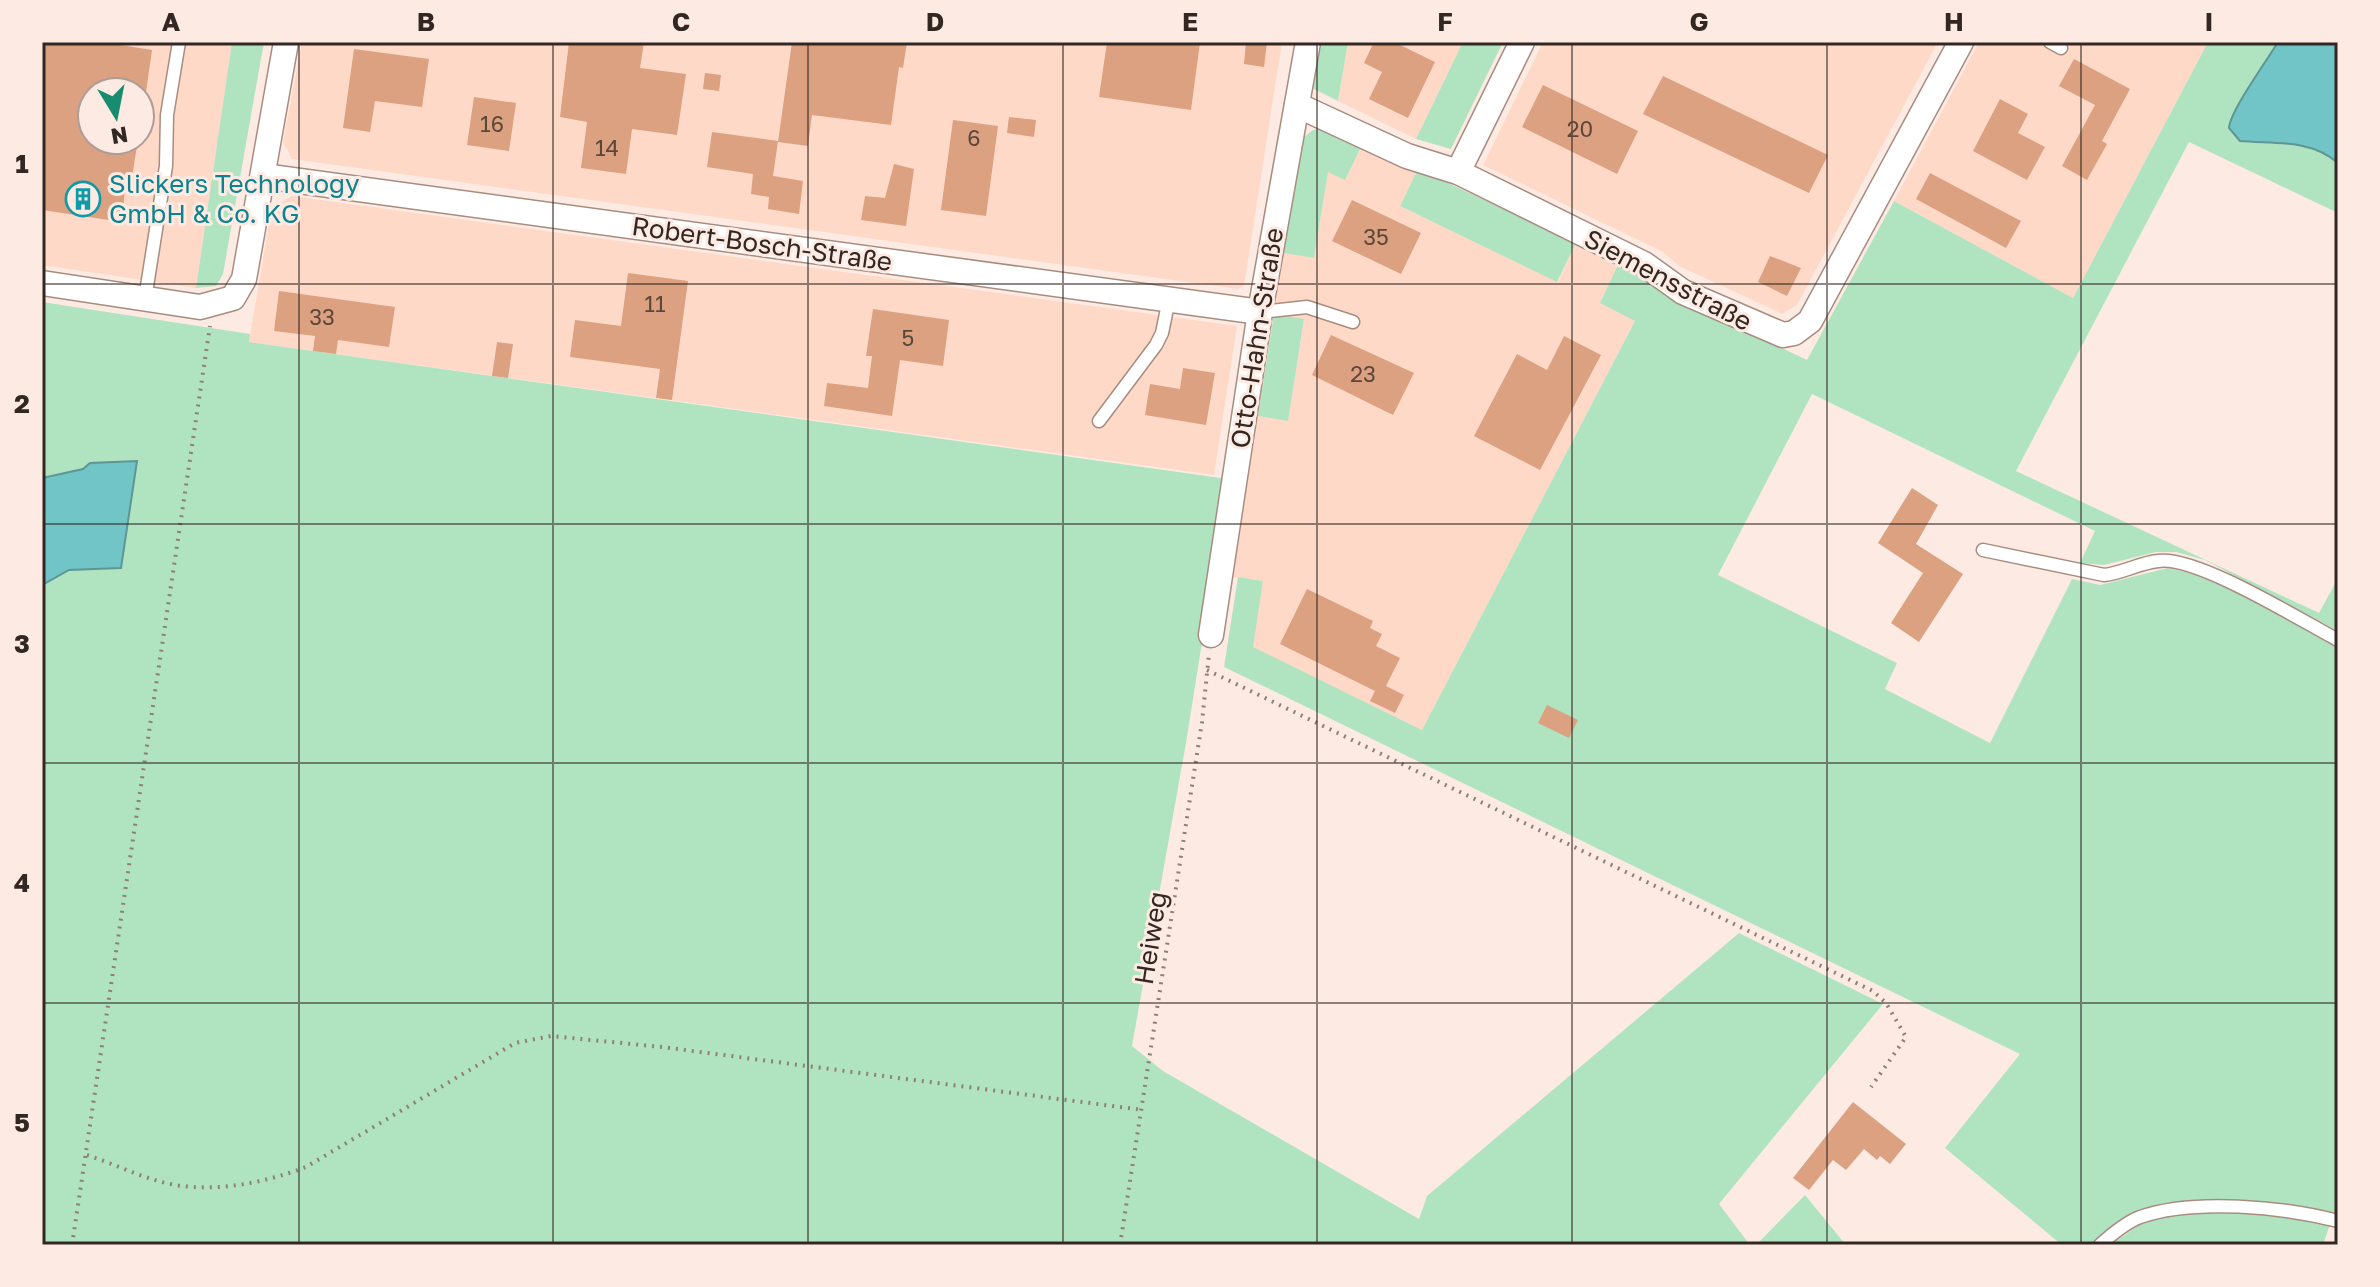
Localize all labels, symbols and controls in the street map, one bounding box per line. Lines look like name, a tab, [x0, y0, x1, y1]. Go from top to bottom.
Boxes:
text: A	[162, 6, 181, 37]
text: B	[417, 6, 435, 37]
text: C	[672, 6, 690, 37]
text: D	[926, 6, 944, 37]
text: E	[1182, 6, 1198, 37]
text: F	[1437, 6, 1453, 37]
text: G	[1689, 6, 1709, 37]
text: H	[1944, 6, 1964, 37]
text: I	[2205, 6, 2213, 37]
north arrow	[76, 76, 156, 156]
house number: 16	[480, 110, 504, 137]
house number: 20	[1567, 115, 1593, 142]
text: N	[109, 121, 130, 151]
house number: 6	[967, 124, 981, 151]
house number: 14	[595, 134, 619, 161]
text: 1	[15, 148, 29, 179]
place label: Slickers Technology GmbH & Co. KG	[109, 168, 360, 229]
building icon: Slickers Technology GmbH & Co. KG	[64, 180, 102, 218]
street label: Robert-Bosch-Straße	[630, 210, 894, 277]
street label: Siemensstraße	[1579, 222, 1757, 337]
house number: 35	[1363, 223, 1389, 250]
street label: Otto-Hahn-Straße	[1224, 225, 1289, 450]
house number: 11	[644, 290, 666, 317]
house number: 33	[309, 303, 335, 330]
house number: 5	[902, 324, 914, 351]
house number: 23	[1350, 360, 1376, 387]
text: 2	[14, 388, 30, 419]
text: 3	[14, 628, 30, 659]
text: 4	[14, 867, 30, 898]
street label: Heiweg	[1128, 889, 1173, 987]
text: 5	[14, 1107, 30, 1138]

